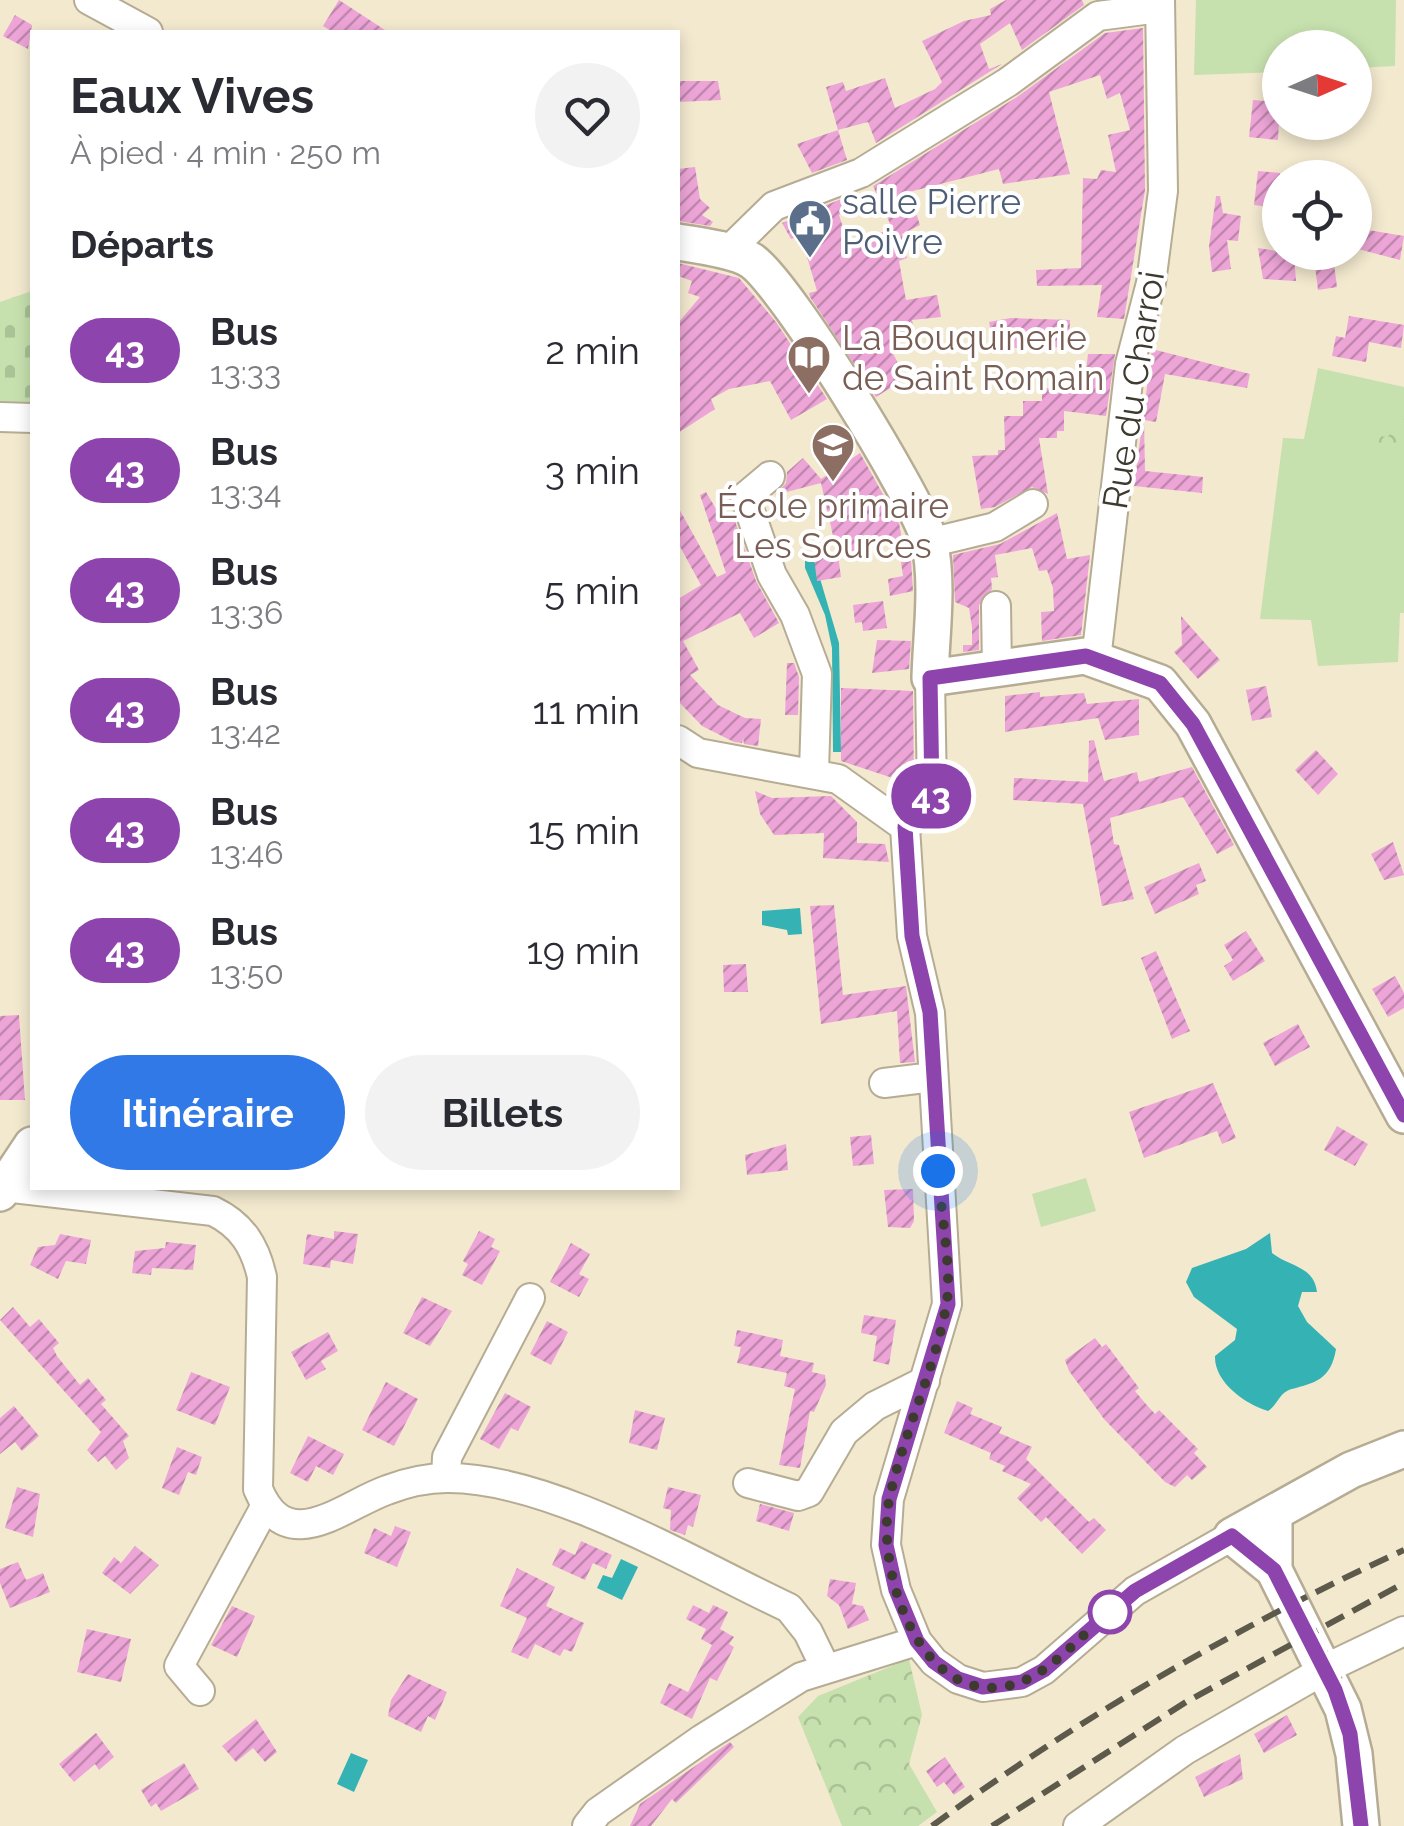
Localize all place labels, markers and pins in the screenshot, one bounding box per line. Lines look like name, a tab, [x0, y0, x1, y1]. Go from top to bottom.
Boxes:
place label: salle Pierre Poivre	[842, 181, 1021, 262]
public building icon: salle Pierre Poivre	[787, 198, 833, 259]
place label: La Bouquinerie de Saint Romain	[842, 317, 1104, 398]
library icon: La Bouquinerie de Saint Romain	[786, 334, 832, 395]
school or university icon: École primaire Les Sources	[810, 422, 856, 483]
place label: École primaire Les Sources	[717, 485, 949, 566]
unlabelled marker	[1089, 1591, 1131, 1633]

